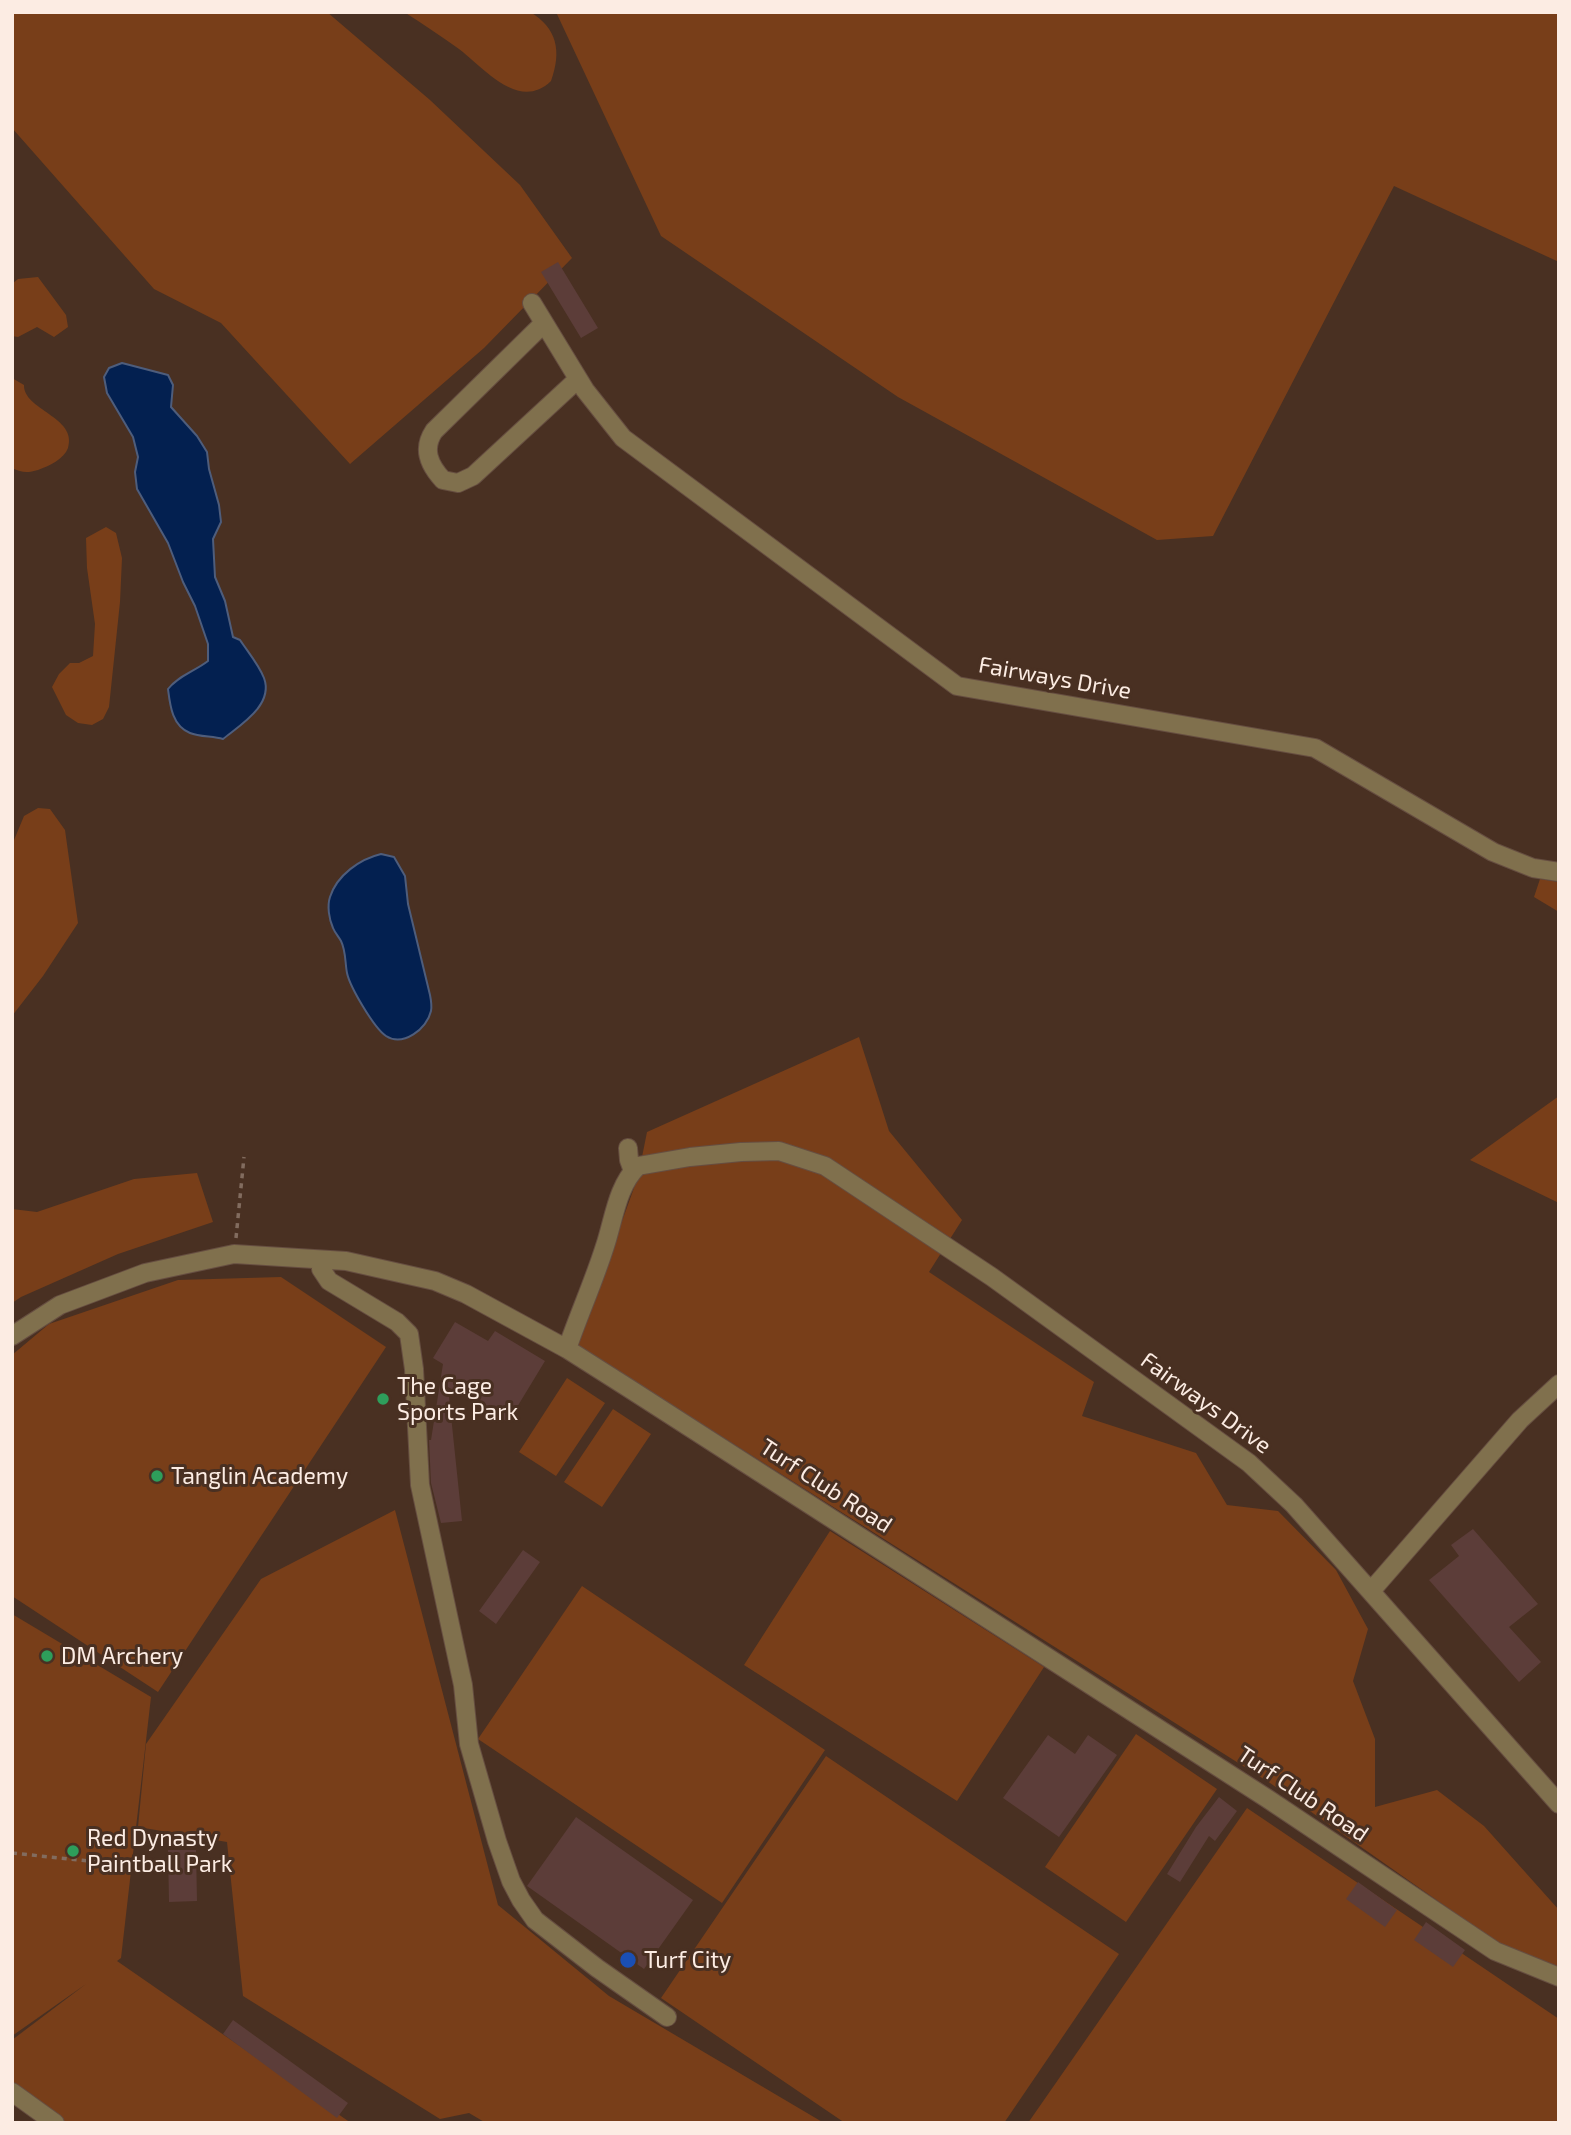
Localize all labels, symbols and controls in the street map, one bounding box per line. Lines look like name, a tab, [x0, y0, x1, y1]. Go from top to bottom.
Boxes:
street label: Fairways Drive	[977, 651, 1133, 705]
street label: Fairways Drive	[1135, 1346, 1277, 1460]
place label: The Cage Sports Park	[397, 1372, 518, 1426]
marker: The Cage Sports Park	[375, 1391, 391, 1407]
street label: Turf Club Road	[755, 1433, 897, 1539]
place label: Tanglin Academy	[171, 1462, 348, 1490]
marker: Tanglin Academy	[149, 1468, 165, 1484]
place label: DM Archery	[61, 1642, 183, 1670]
marker: DM Archery	[39, 1648, 55, 1664]
street label: Turf Club Road	[1232, 1740, 1374, 1848]
place label: Red Dynasty Paintball Park	[87, 1824, 232, 1878]
marker: Red Dynasty Paintball Park	[65, 1843, 81, 1859]
place label: Turf City	[644, 1946, 731, 1974]
marker: Turf City	[618, 1950, 638, 1970]

